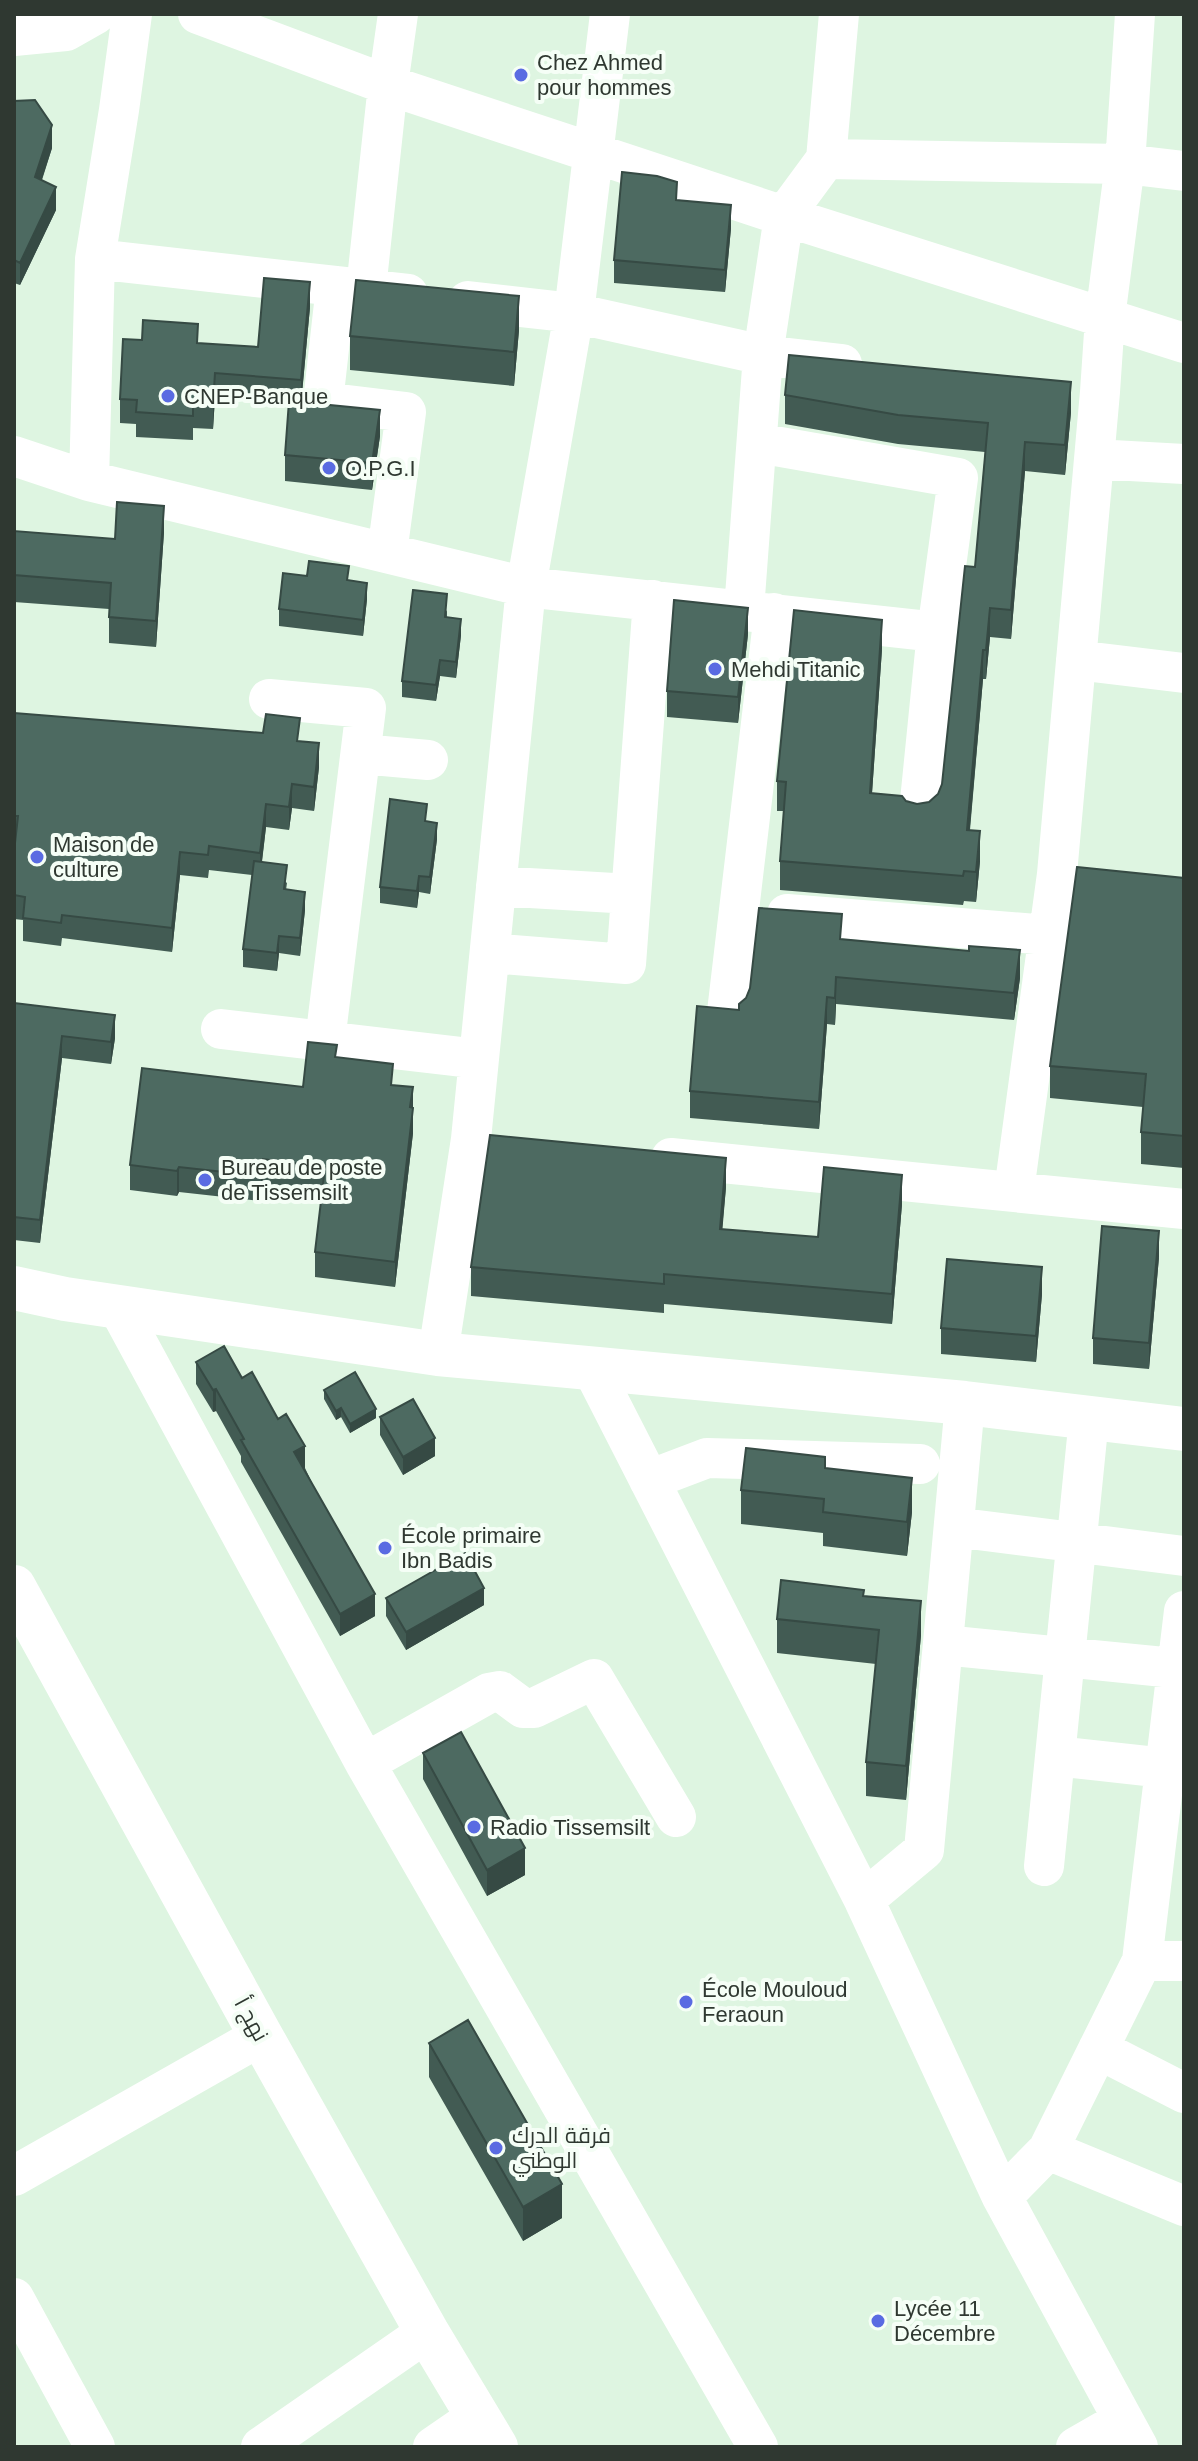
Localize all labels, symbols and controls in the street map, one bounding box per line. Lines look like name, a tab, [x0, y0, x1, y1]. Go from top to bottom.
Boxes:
place label: Chez Ahmed pour hommes	[537, 50, 672, 100]
marker: Chez Ahmed pour hommes	[512, 66, 530, 84]
place label: CNEP-Banque	[184, 384, 328, 409]
marker: CNEP-Banque	[159, 387, 177, 405]
place label: O.P.G.I	[345, 456, 416, 481]
marker: O.P.G.I	[320, 459, 338, 477]
place label: Mehdi Titanic	[731, 657, 861, 682]
marker: Mehdi Titanic	[706, 660, 724, 678]
place label: Maison de culture	[53, 832, 155, 882]
marker: Maison de culture	[28, 848, 46, 866]
place label: Bureau de poste de Tissemsilt	[221, 1155, 382, 1205]
marker: Bureau de poste de Tissemsilt	[196, 1171, 214, 1189]
place label: École primaire Ibn Badis	[401, 1523, 542, 1573]
marker: École primaire Ibn Badis	[376, 1539, 394, 1557]
place label: Radio Tissemsilt	[490, 1815, 650, 1840]
marker: Radio Tissemsilt	[465, 1818, 483, 1836]
place label: École Mouloud Feraoun	[702, 1977, 848, 2027]
street label: نهج أ	[228, 1992, 275, 2046]
marker: École Mouloud Feraoun	[677, 1993, 695, 2011]
place label: فرقة الدرك الوطني	[512, 2123, 611, 2177]
marker: فرقة الدرك الوطني	[487, 2139, 505, 2157]
place label: Lycée 11 Décembre	[894, 2296, 995, 2346]
marker: Lycée 11 Décembre	[869, 2312, 887, 2330]

